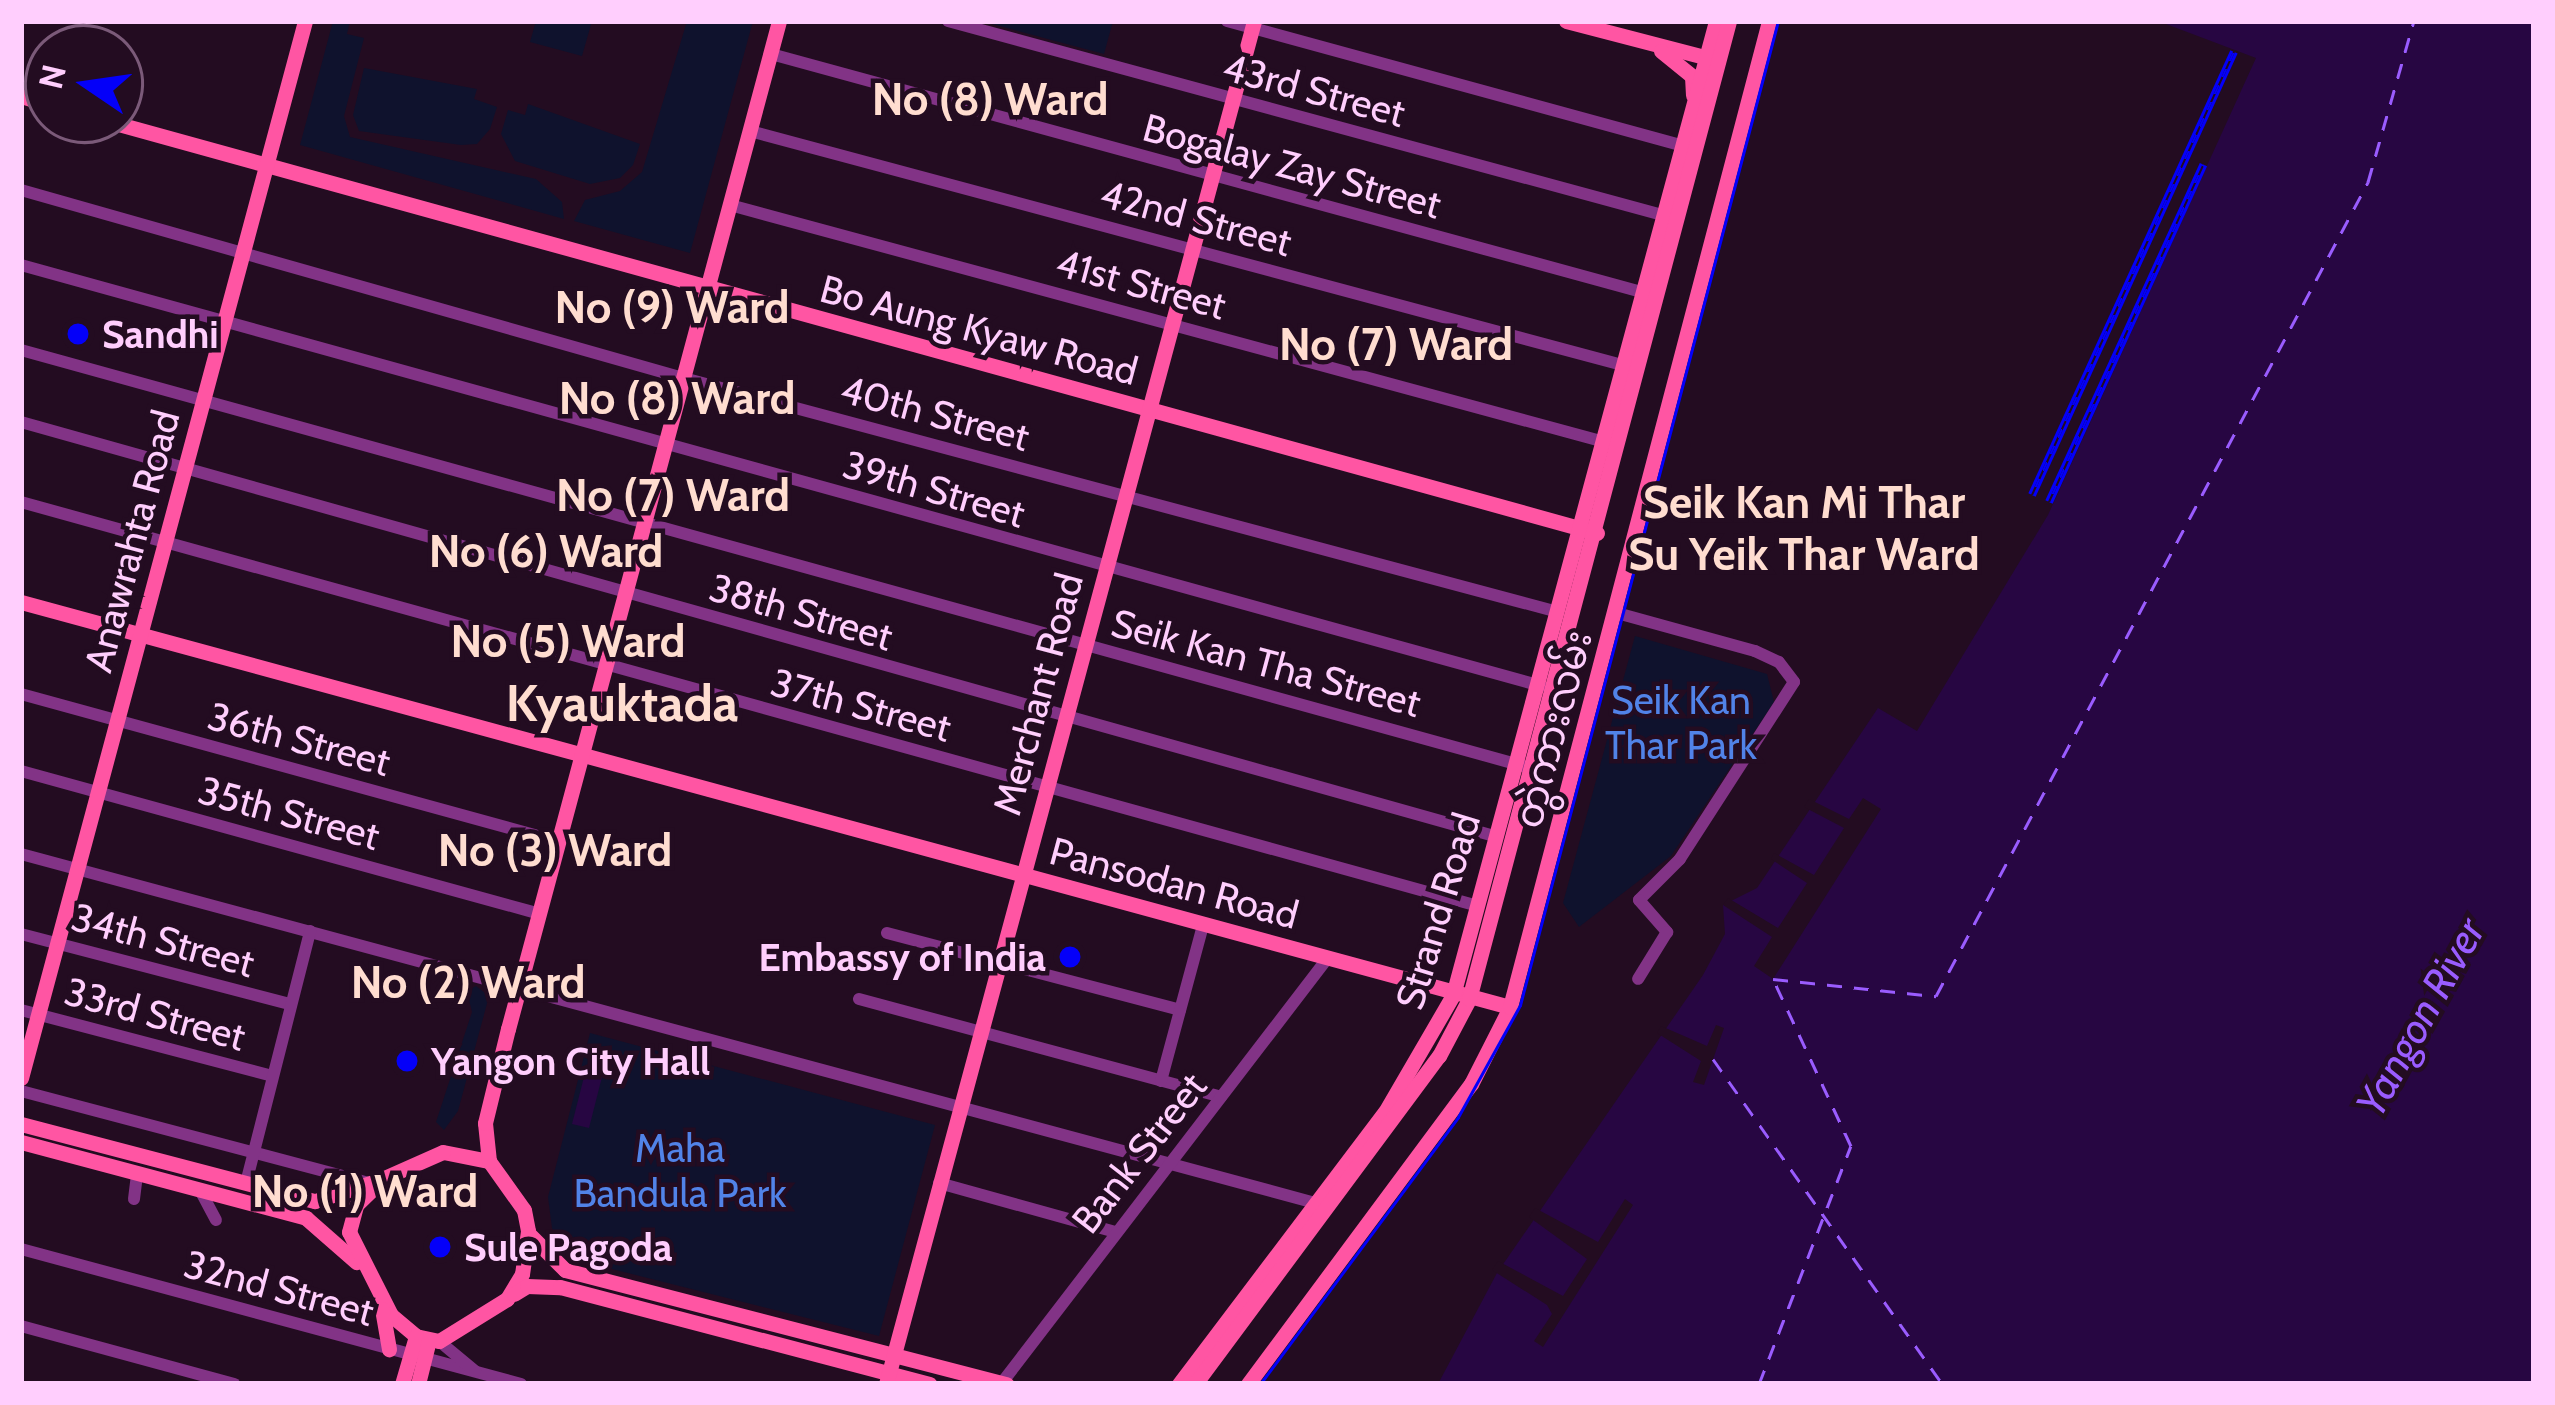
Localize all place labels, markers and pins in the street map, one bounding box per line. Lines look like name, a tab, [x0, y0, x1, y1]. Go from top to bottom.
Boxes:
place label: Sandhi	[102, 311, 219, 357]
marker: Sandhi	[65, 321, 91, 347]
place label: Embassy of India	[758, 934, 1046, 980]
marker: Embassy of India	[1057, 944, 1083, 970]
place label: Yangon City Hall	[431, 1038, 710, 1084]
marker: Yangon City Hall	[394, 1048, 420, 1074]
place label: Sule Pagoda	[464, 1224, 672, 1270]
marker: Sule Pagoda	[427, 1234, 453, 1260]

